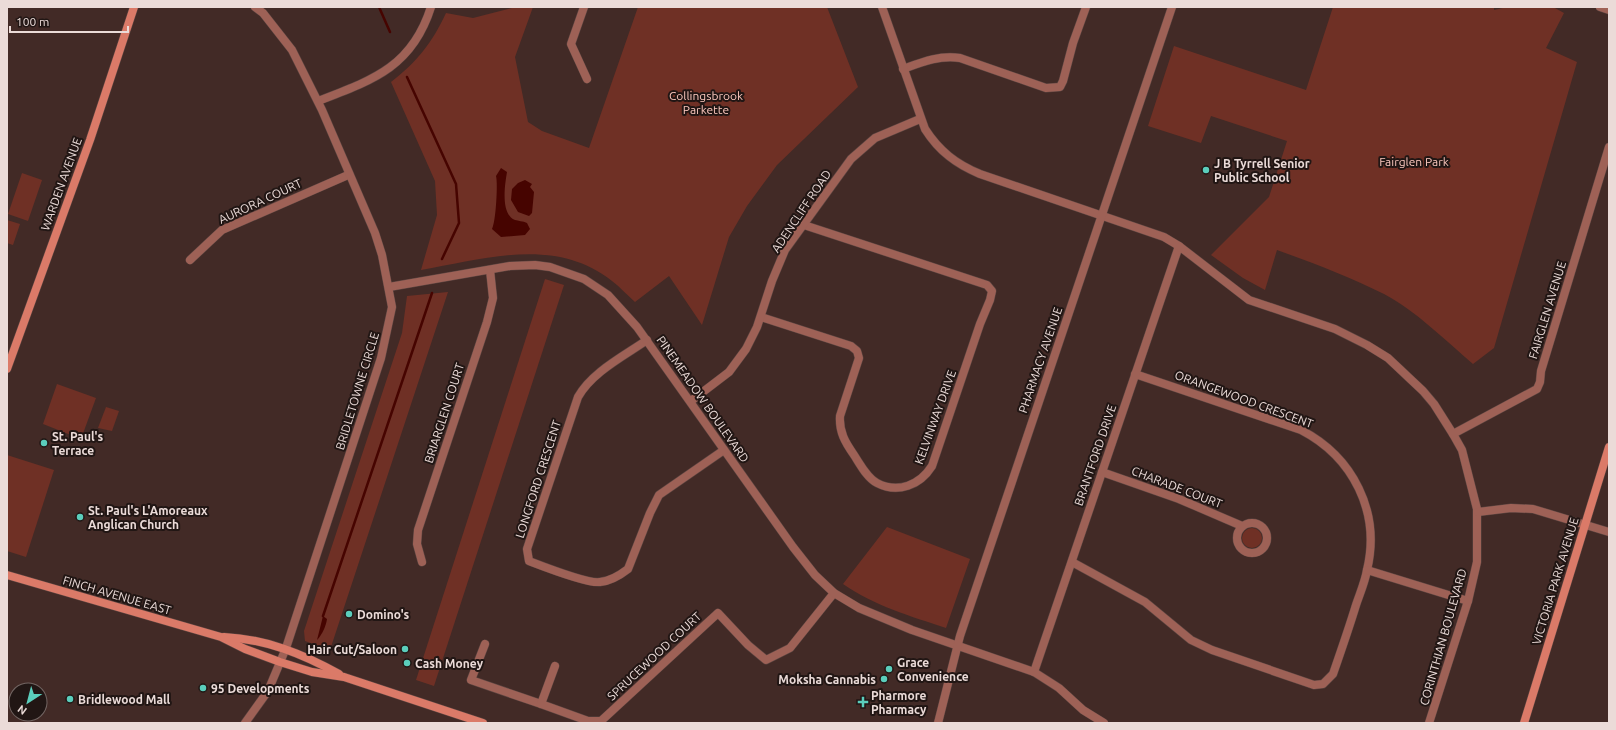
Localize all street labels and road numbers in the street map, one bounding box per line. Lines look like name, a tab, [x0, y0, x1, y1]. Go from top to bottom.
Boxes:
street label: WARDEN AVENUE	[38, 136, 84, 232]
street label: ADENCLIFF ROAD	[769, 167, 833, 255]
street label: AURORA COURT	[216, 176, 304, 226]
street label: FAIRGLEN AVENUE	[1526, 259, 1568, 360]
street label: PHARMACY AVENUE	[1016, 305, 1064, 415]
street label: BRIDLETOWNE CIRCLE	[333, 330, 381, 451]
street label: PINEMEADOW BOULEVARD	[654, 333, 752, 465]
street label: BRIARGLEN COURT	[422, 361, 466, 465]
street label: KELVINWAY DRIVE	[912, 368, 958, 466]
street label: ORANGEWOOD CRESCENT	[1173, 368, 1315, 430]
street label: BRANTFORD DRIVE	[1072, 402, 1119, 507]
street label: LONGFORD CRESCENT	[513, 418, 563, 540]
street label: CHARADE COURT	[1130, 464, 1224, 510]
street label: VICTORIA PARK AVENUE	[1529, 516, 1581, 646]
street label: CORINTHIAN BOULEVARD	[1417, 567, 1469, 707]
street label: FINCH AVENUE EAST	[61, 573, 173, 617]
street label: SPRUCEWOOD COURT	[605, 609, 704, 703]

